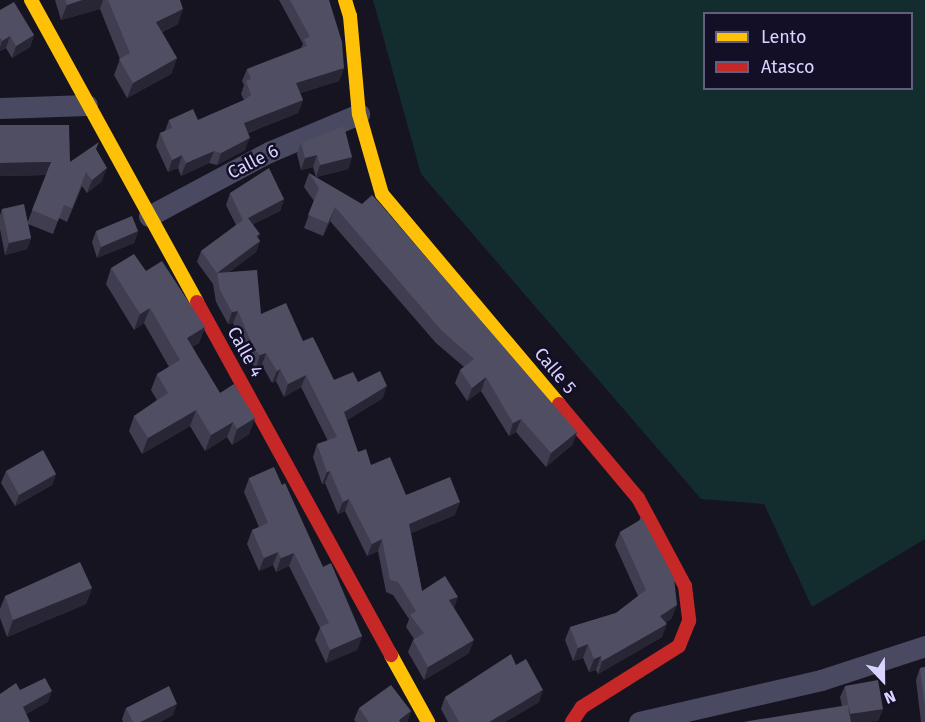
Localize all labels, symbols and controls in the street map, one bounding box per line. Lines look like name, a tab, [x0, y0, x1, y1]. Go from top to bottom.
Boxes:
legend	[703, 12, 913, 90]
text: Lento	[761, 26, 807, 48]
text: Atasco	[761, 56, 814, 78]
street label: Calle 6	[224, 140, 282, 184]
street label: Calle 4	[222, 323, 268, 381]
street label: Calle 5	[530, 344, 580, 398]
north arrow	[853, 650, 913, 710]
text: N	[881, 686, 898, 708]

